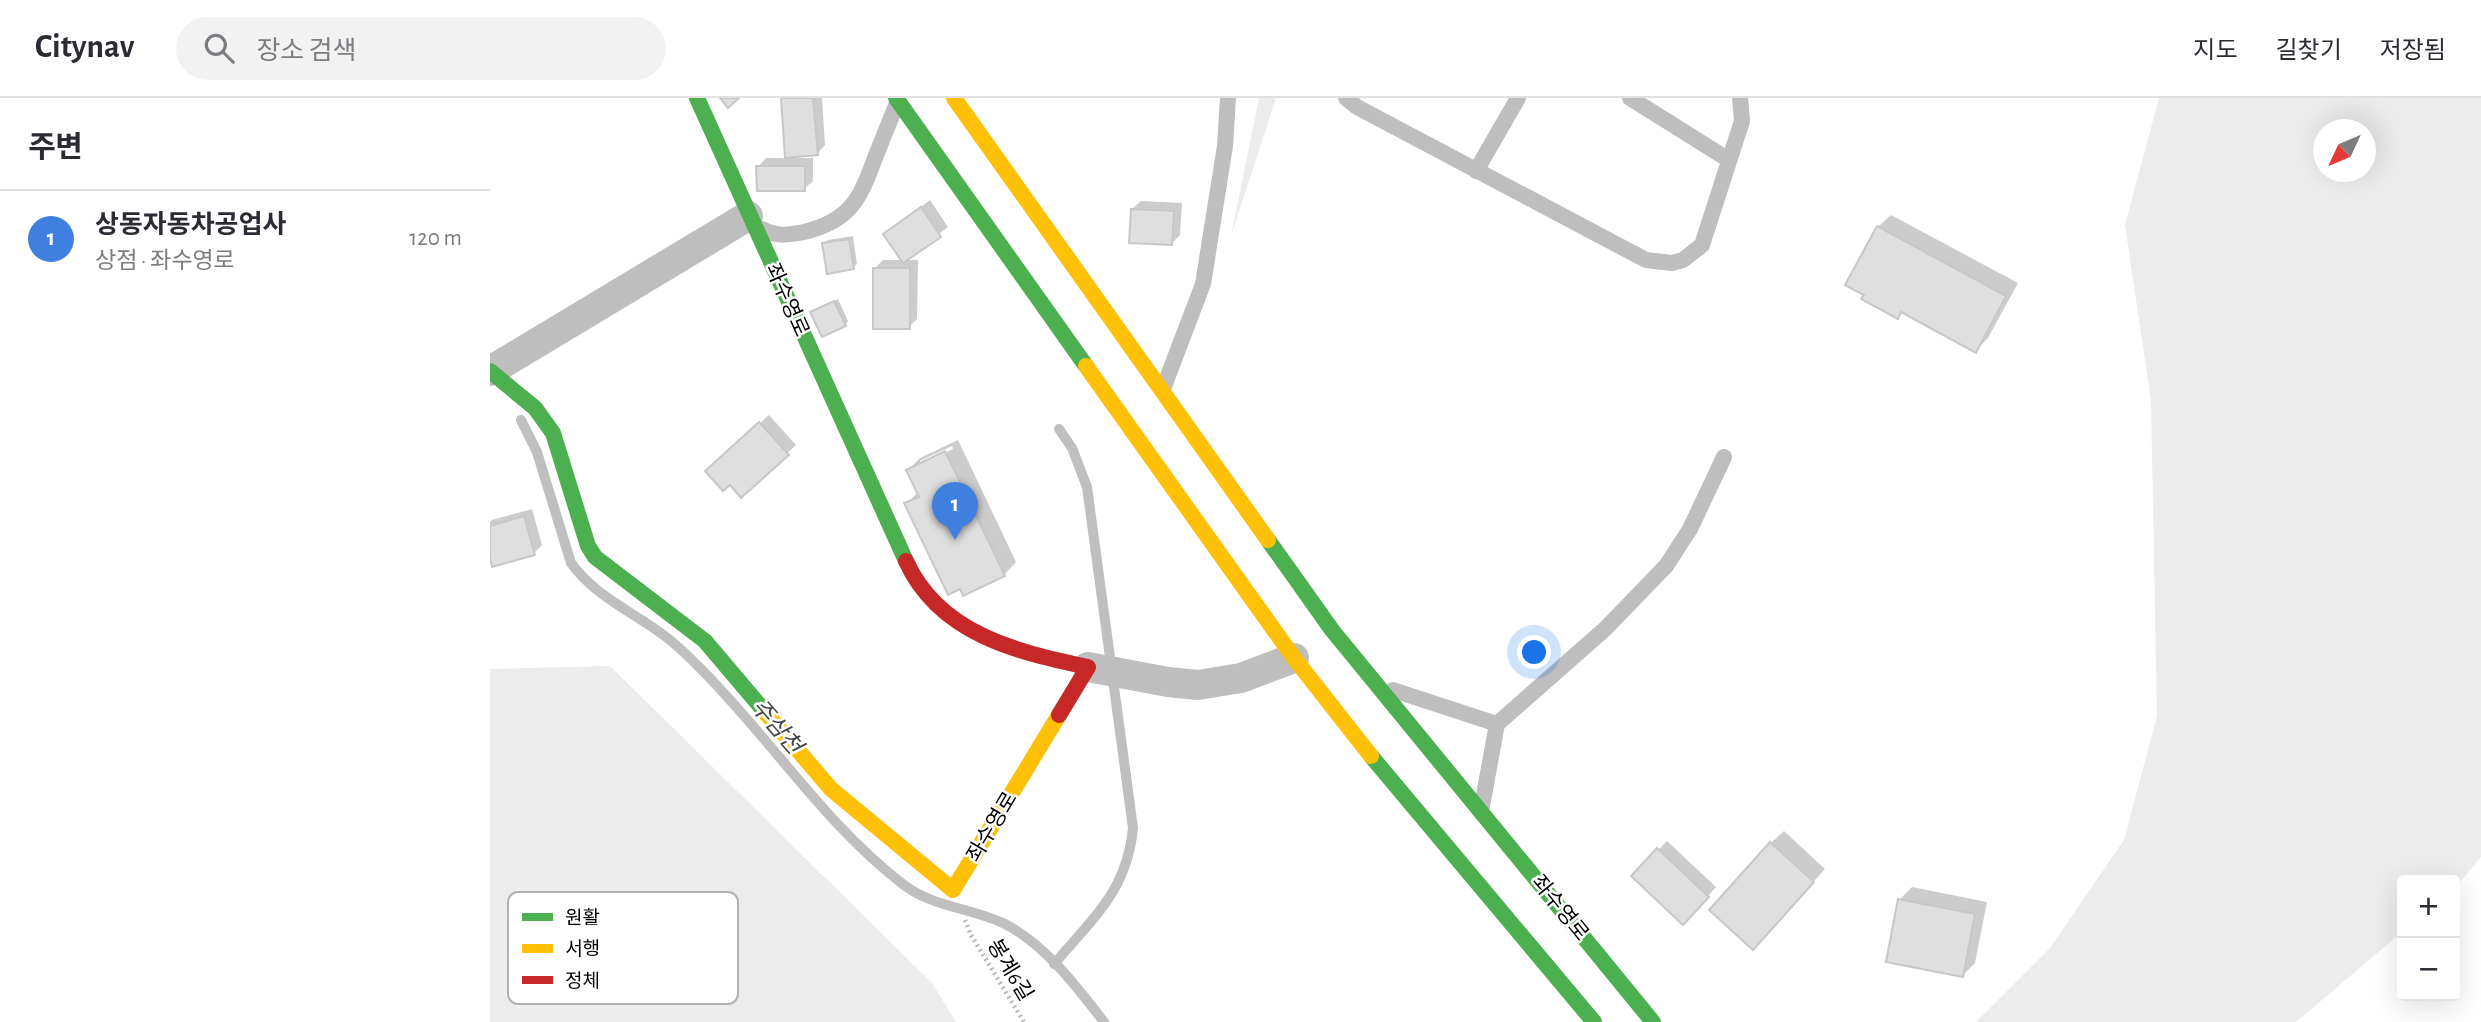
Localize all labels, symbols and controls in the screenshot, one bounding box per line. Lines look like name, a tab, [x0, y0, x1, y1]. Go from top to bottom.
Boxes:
search box	[176, 17, 666, 80]
icon: search	[200, 29, 238, 67]
text: Citynav	[35, 31, 134, 64]
text: 장소 검색	[256, 38, 356, 64]
text: 지도	[2193, 39, 2238, 63]
text: 길찾기	[2276, 39, 2342, 63]
text: 저장됨	[2380, 39, 2446, 63]
north arrow	[2313, 119, 2376, 182]
text: 주변	[28, 133, 83, 163]
text: 상동자동차공업사	[95, 212, 286, 238]
text: 1	[47, 227, 55, 250]
text: 120 m	[409, 227, 462, 250]
text: 상점 · 좌수영로	[95, 250, 235, 273]
street label: 좌수영로	[762, 260, 813, 340]
pin: 1	[932, 482, 978, 540]
your location	[1517, 635, 1551, 669]
water label: 주삼천	[746, 694, 809, 761]
street label: 좌수영로	[962, 788, 1021, 866]
street label: 좌수영로	[1528, 871, 1593, 945]
map controls	[2397, 875, 2460, 1001]
button: +	[2397, 875, 2460, 938]
legend	[508, 892, 738, 1004]
text: 원활	[565, 907, 600, 928]
street label: 봉계6길	[984, 935, 1037, 1004]
button: −	[2397, 938, 2460, 1001]
text: 서행	[565, 939, 600, 959]
text: 정체	[565, 971, 600, 991]

